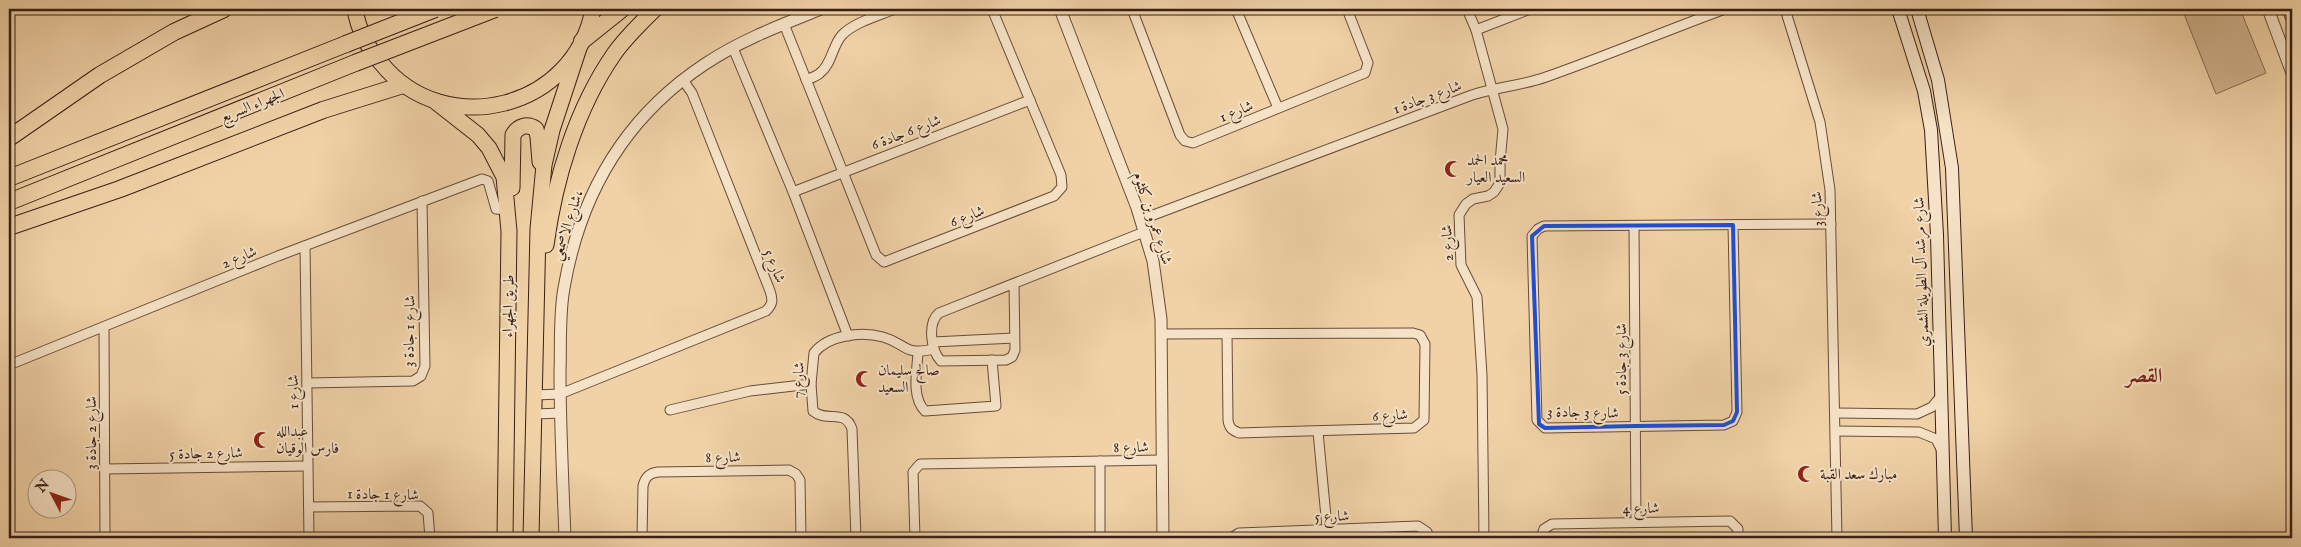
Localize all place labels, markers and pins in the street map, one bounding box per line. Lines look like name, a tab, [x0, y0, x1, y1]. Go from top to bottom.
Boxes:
place label: محمد الحمد السعيد العيار	[1465, 151, 1525, 187]
mosque icon: محمد الحمد السعيد العيار	[1443, 159, 1463, 179]
place label: صالح سليمان السعيد	[878, 361, 940, 397]
mosque icon: صالح سليمان السعيد	[854, 369, 874, 389]
place label: عبدالله فارس الوقيان	[276, 422, 339, 458]
mosque icon: عبدالله فارس الوقيان	[252, 430, 272, 450]
mosque icon: مبارك سعد القبة	[1796, 464, 1816, 484]
place label: مبارك سعد القبة	[1820, 465, 1897, 484]

